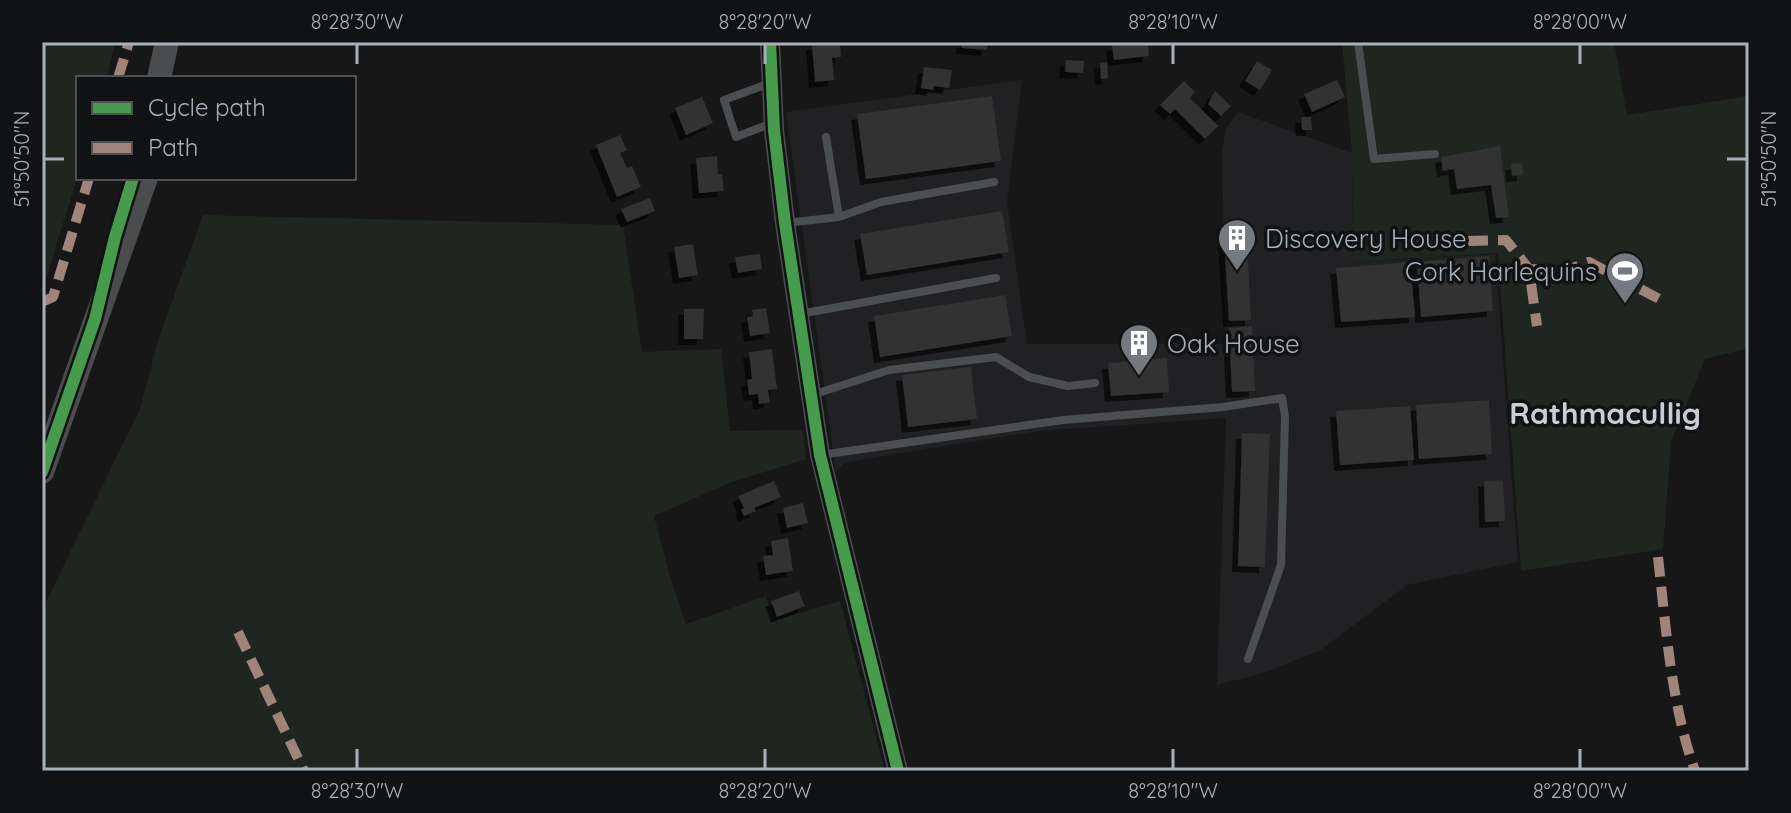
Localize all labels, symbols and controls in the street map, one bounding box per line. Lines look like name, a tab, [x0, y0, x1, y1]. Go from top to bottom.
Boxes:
text: 8°28'30"W	[311, 9, 403, 34]
text: 8°28'20"W	[718, 9, 812, 34]
text: 8°28'10"W	[1128, 9, 1218, 34]
text: 8°28'00"W	[1533, 9, 1627, 34]
legend	[76, 76, 356, 180]
text: Cycle path	[148, 92, 266, 122]
text: 51°50'50"N	[9, 111, 34, 207]
text: 51°50'50"N	[1756, 111, 1781, 207]
text: Path	[148, 132, 199, 162]
building icon: Discovery House	[1216, 217, 1258, 272]
place label: Discovery House	[1265, 222, 1467, 255]
sports icon: Cork Harlequins	[1604, 250, 1646, 305]
place label: Cork Harlequins	[1405, 255, 1597, 288]
building icon: Oak House	[1118, 322, 1160, 377]
place label: Oak House	[1167, 327, 1300, 360]
district label: Rathmacullig	[1509, 394, 1701, 432]
text: 8°28'30"W	[311, 778, 403, 803]
text: 8°28'20"W	[718, 778, 812, 803]
text: 8°28'10"W	[1128, 778, 1218, 803]
text: 8°28'00"W	[1533, 778, 1627, 803]

